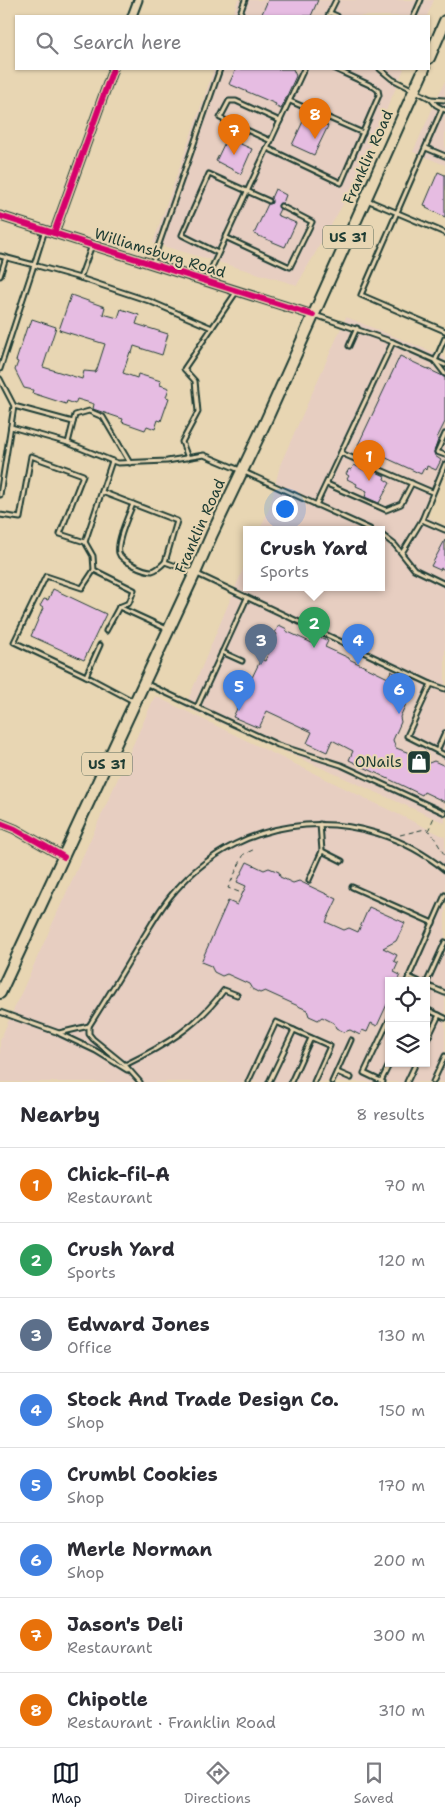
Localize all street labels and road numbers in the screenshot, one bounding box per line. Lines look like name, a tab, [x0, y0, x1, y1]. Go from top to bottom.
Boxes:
street label: Franklin Road	[338, 106, 398, 207]
street label: Williamsburg Road	[92, 223, 229, 283]
road number: US 31	[323, 226, 373, 248]
street label: Franklin Road	[170, 475, 230, 576]
road number: US 31	[82, 752, 132, 776]

